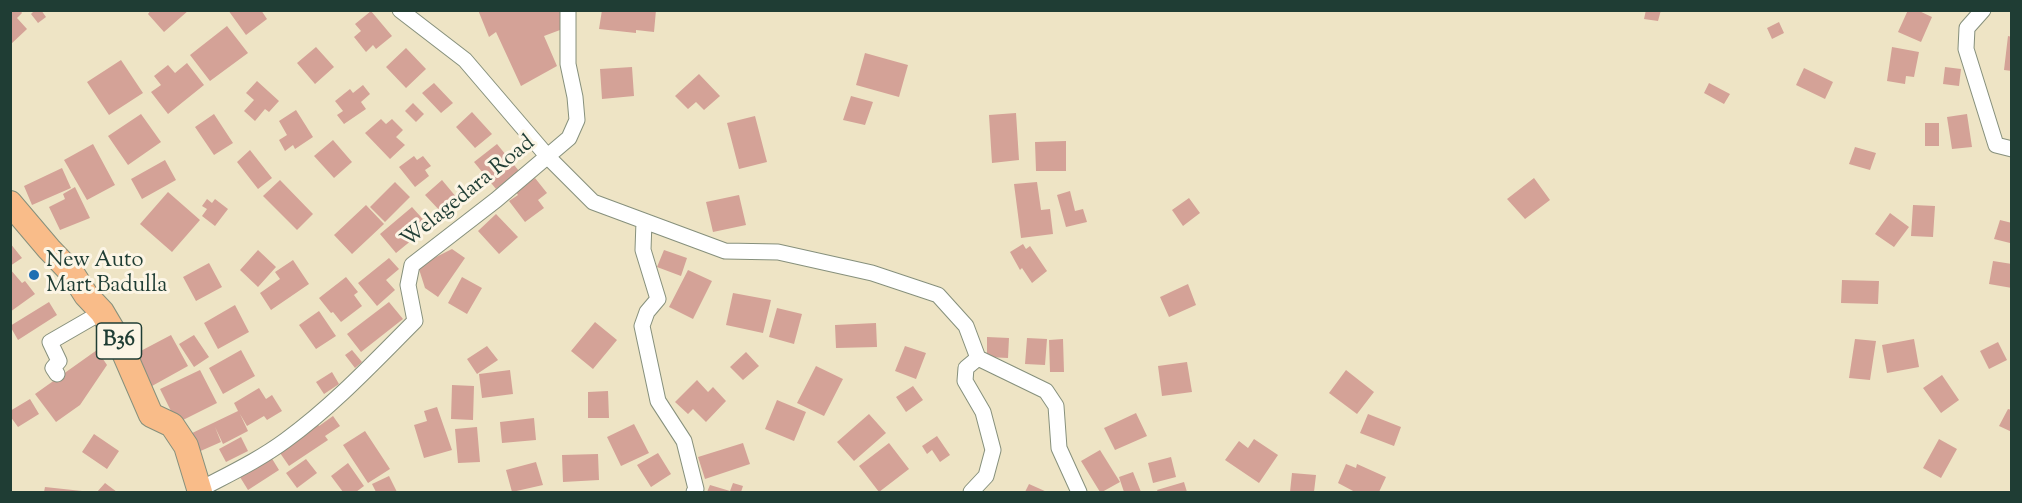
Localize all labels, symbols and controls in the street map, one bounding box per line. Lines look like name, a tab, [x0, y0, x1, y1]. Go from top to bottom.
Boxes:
street label: Welagedara Road	[397, 131, 541, 255]
place label: New Auto Mart Badulla	[46, 249, 168, 300]
marker: New Auto Mart Badulla	[27, 268, 41, 282]
road number: B36	[96, 323, 142, 359]

